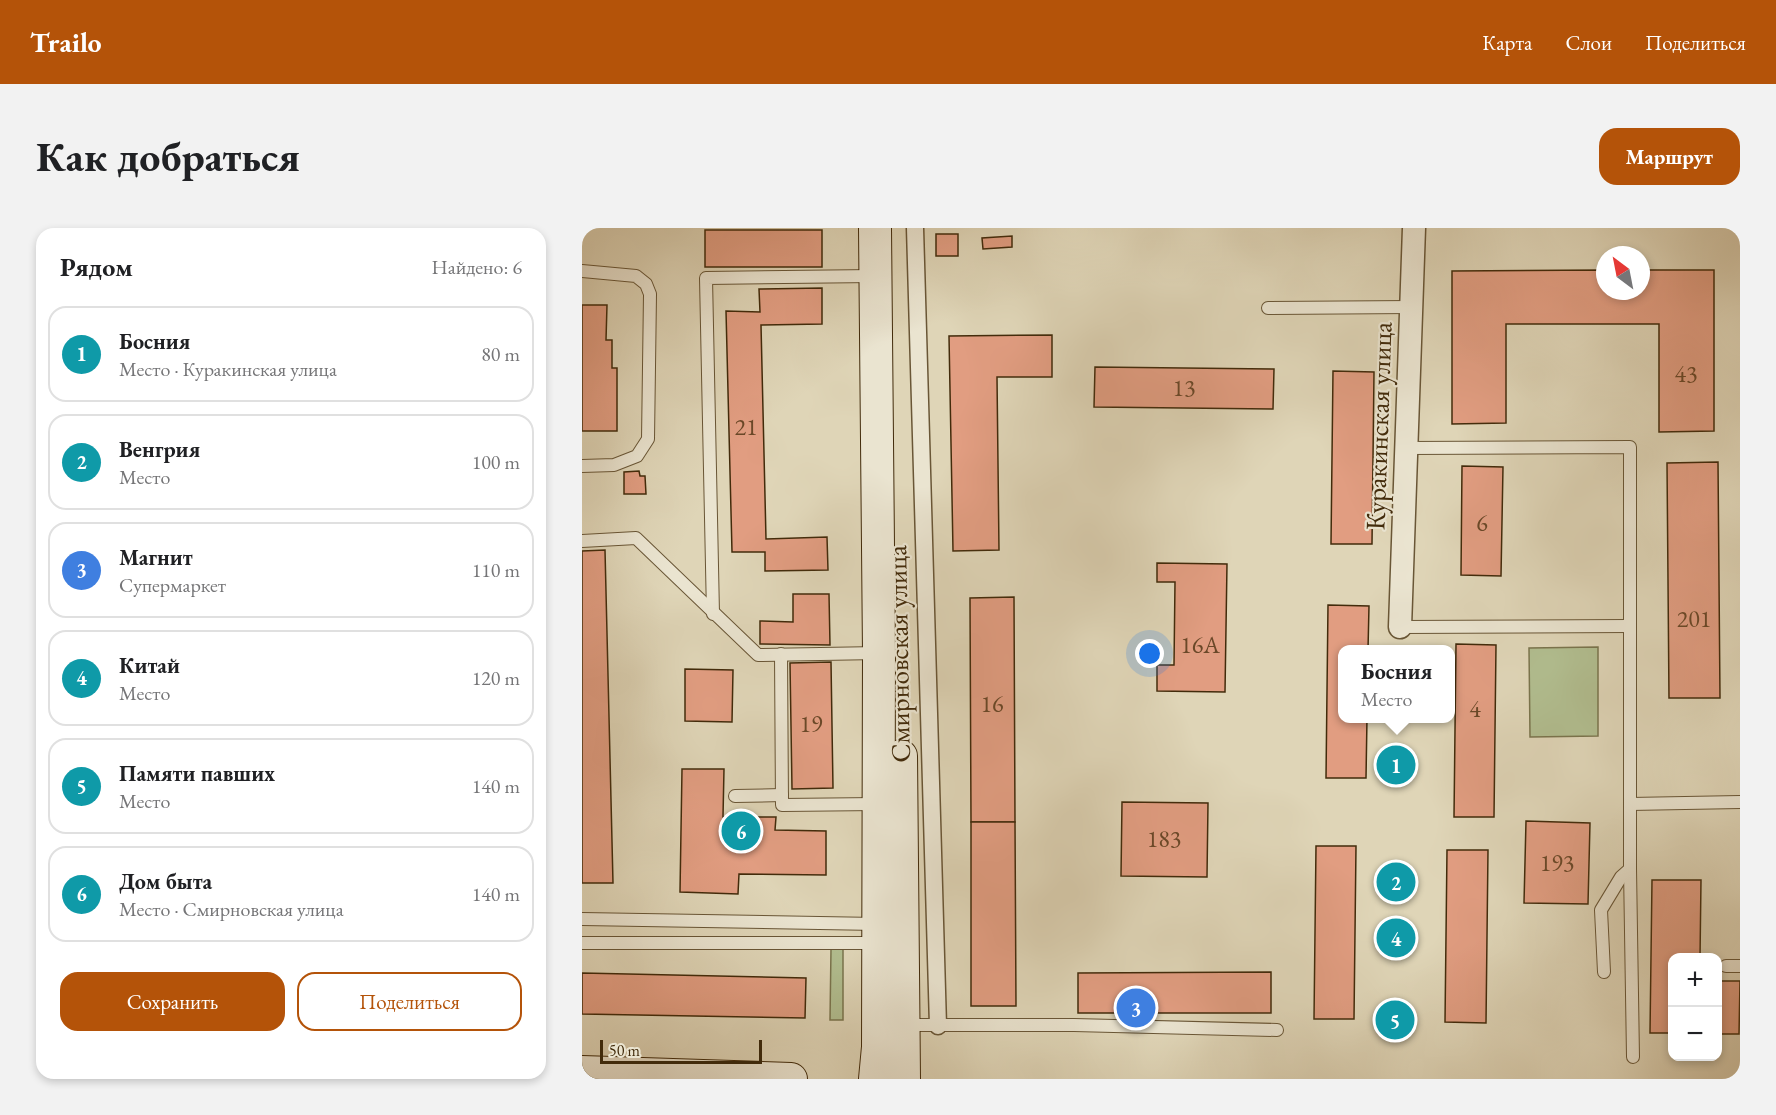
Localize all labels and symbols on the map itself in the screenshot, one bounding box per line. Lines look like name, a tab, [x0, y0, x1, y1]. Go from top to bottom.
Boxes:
north arrow	[1596, 246, 1650, 300]
street label: Куракинская улица	[1357, 321, 1400, 531]
house number: 43	[1674, 358, 1698, 389]
house number: 13	[1172, 372, 1196, 403]
house number: 21	[734, 411, 758, 442]
house number: 6	[1476, 507, 1488, 538]
street label: Смирновская улица	[879, 545, 918, 763]
house number: 201	[1677, 603, 1711, 634]
house number: 16А	[1180, 629, 1220, 660]
your location	[1135, 639, 1164, 668]
house number: 16	[980, 688, 1004, 719]
house number: 4	[1469, 693, 1481, 724]
house number: 19	[799, 708, 823, 739]
pin: 1	[1376, 742, 1416, 788]
pin: 6	[722, 808, 760, 854]
house number: 183	[1147, 823, 1181, 854]
house number: 193	[1540, 847, 1574, 878]
pin: 2	[1376, 860, 1416, 904]
pin: 4	[1376, 916, 1416, 960]
pin: 3	[1116, 986, 1156, 1030]
pin: 5	[1376, 998, 1414, 1042]
scale bar	[600, 1037, 762, 1064]

